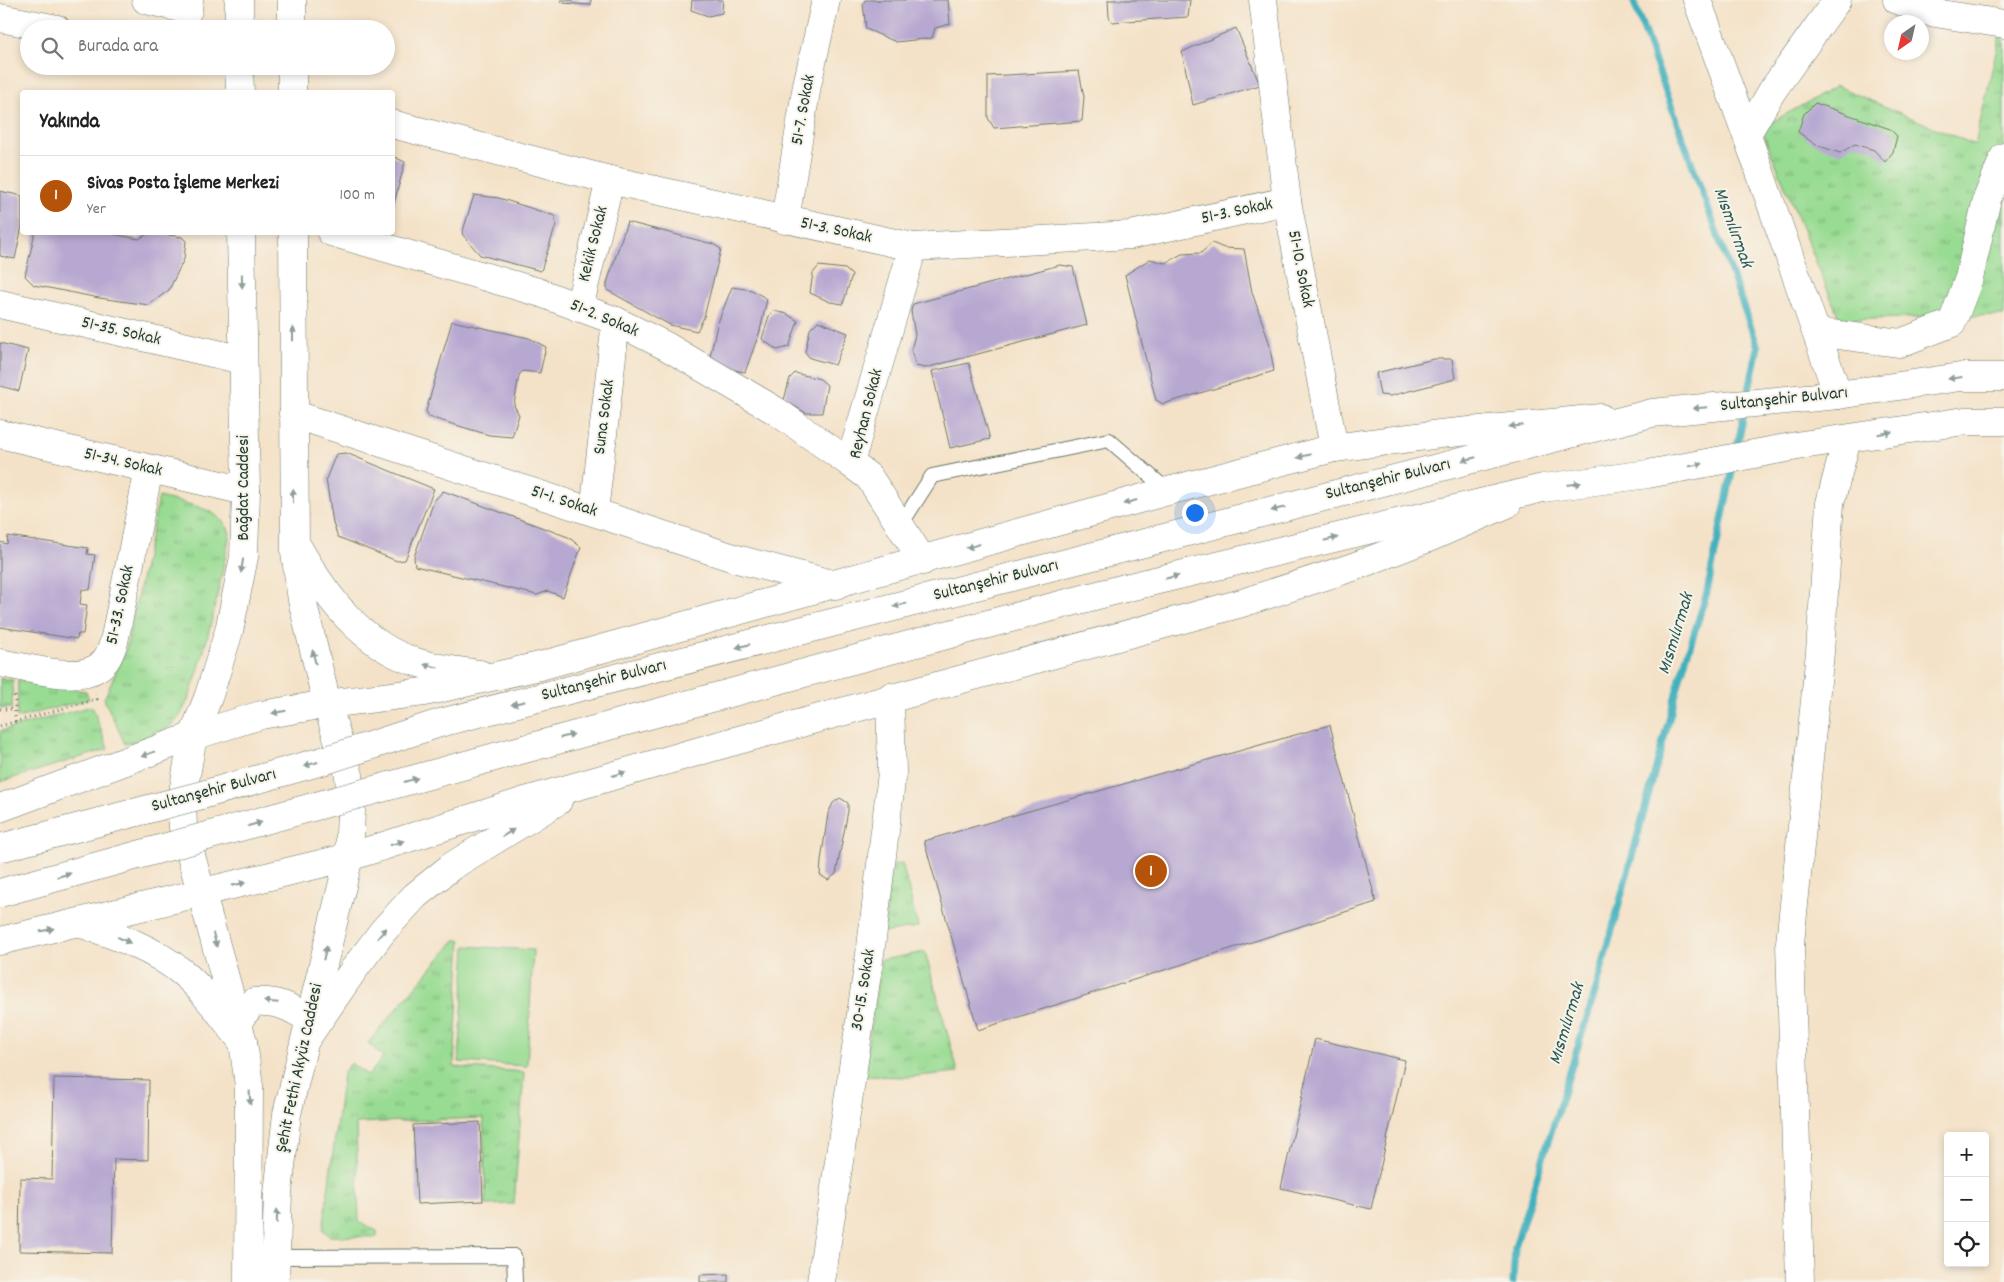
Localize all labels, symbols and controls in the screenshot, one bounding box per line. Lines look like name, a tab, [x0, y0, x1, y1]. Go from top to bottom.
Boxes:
north arrow	[1884, 15, 1929, 60]
search box	[20, 20, 395, 75]
icon: search	[38, 34, 66, 62]
text: Burada ara	[78, 34, 158, 61]
street label: 51-7. Sokak	[785, 73, 823, 147]
text: Yakında	[40, 108, 99, 138]
text: Sivas Posta İşleme Merkezi	[87, 171, 279, 198]
text: 1	[54, 184, 58, 207]
text: 100 m	[339, 184, 375, 207]
water label: Mısmılırmak	[1705, 184, 1760, 274]
street label: 51-3. Sokak	[1199, 192, 1275, 232]
text: Yer	[87, 198, 106, 221]
street label: Kekik Sokak	[572, 203, 616, 285]
street label: 51-3. Sokak	[798, 211, 874, 251]
street label: 51-10. Sokak	[1280, 228, 1320, 310]
one-way arrow	[238, 273, 246, 289]
street label: 51-2. Sokak	[566, 293, 642, 345]
street label: 51-35. Sokak	[79, 311, 163, 353]
one-way arrow	[289, 325, 297, 341]
street label: Reyhan Sokak	[844, 366, 890, 462]
one-way arrow	[1947, 374, 1963, 382]
street label: Suna Sokak	[588, 378, 622, 456]
street label: Sultanşehir Bulvarı	[1719, 381, 1849, 419]
one-way arrow	[1692, 404, 1708, 412]
one-way arrow	[1508, 422, 1524, 430]
one-way arrow	[1877, 429, 1893, 437]
street label: Bağdat Caddesi	[232, 435, 257, 541]
street label: 51-34. Sokak	[81, 442, 165, 484]
one-way arrow	[1296, 452, 1311, 460]
street label: Sultanşehir Bulvarı	[1323, 452, 1453, 508]
one-way arrow	[1461, 456, 1476, 464]
one-way arrow	[1689, 461, 1704, 469]
street label: 51-1. Sokak	[527, 480, 601, 524]
one-way arrow	[1567, 480, 1583, 488]
one-way arrow	[289, 488, 297, 504]
one-way arrow	[1122, 498, 1137, 506]
your location	[1182, 500, 1208, 526]
one-way arrow	[1270, 505, 1285, 513]
one-way arrow	[1323, 535, 1338, 543]
one-way arrow	[966, 543, 981, 551]
street label: Sultanşehir Bulvarı	[931, 553, 1061, 609]
one-way arrow	[238, 558, 246, 574]
street label: 51-33. Sokak	[100, 563, 142, 647]
one-way arrow	[1165, 573, 1180, 581]
water label: Mısmılırmak	[1652, 588, 1703, 678]
one-way arrow	[893, 601, 908, 609]
one-way arrow	[735, 642, 750, 650]
one-way arrow	[310, 649, 318, 664]
street label: Sultanşehir Bulvarı	[539, 653, 669, 709]
one-way arrow	[424, 662, 439, 670]
one-way arrow	[510, 699, 525, 707]
one-way arrow	[270, 708, 286, 716]
one-way arrow	[560, 731, 575, 739]
one-way arrow	[140, 750, 155, 758]
one-way arrow	[304, 760, 319, 768]
street label: Sultanşehir Bulvarı	[149, 762, 279, 820]
one-way arrow	[611, 769, 626, 777]
one-way arrow	[404, 776, 419, 784]
one-way arrow	[247, 819, 262, 827]
one-way arrow	[501, 828, 514, 838]
one-way arrow	[389, 838, 404, 846]
pin: 1	[1135, 852, 1167, 890]
one-way arrow	[56, 871, 71, 879]
one-way arrow	[232, 880, 247, 888]
one-way arrow	[40, 926, 55, 934]
one-way arrow	[376, 927, 387, 940]
one-way arrow	[211, 932, 219, 947]
one-way arrow	[117, 936, 131, 944]
one-way arrow	[321, 946, 329, 961]
street label: 30-15. Sokak	[845, 947, 883, 1033]
water label: Mısmılırmak	[1543, 978, 1594, 1068]
street label: Şehit Fethi Akyüz Caddesi	[270, 981, 330, 1155]
one-way arrow	[263, 998, 279, 1006]
one-way arrow	[247, 1090, 255, 1106]
map controls	[1944, 1132, 1989, 1267]
button: +	[1944, 1132, 1989, 1177]
button: −	[1944, 1177, 1989, 1222]
one-way arrow	[273, 1208, 281, 1224]
button: locate	[1944, 1222, 1989, 1267]

